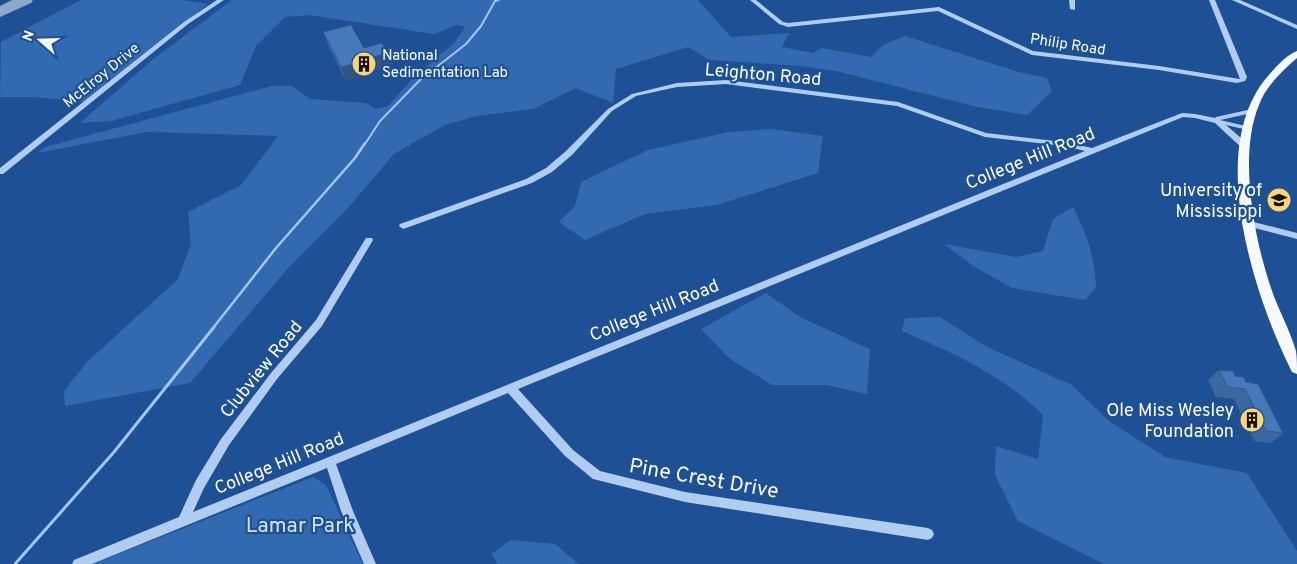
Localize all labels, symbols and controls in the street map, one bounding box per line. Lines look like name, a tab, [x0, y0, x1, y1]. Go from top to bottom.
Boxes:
north arrow	[15, 15, 65, 65]
text: N	[19, 28, 39, 44]
street label: Philip Road	[1029, 30, 1107, 61]
street label: McElroy Drive	[60, 39, 144, 113]
place label: National Sedimentation Lab	[382, 47, 508, 83]
building icon: National Sedimentation Lab	[351, 51, 377, 77]
street label: Leighton Road	[704, 59, 822, 92]
street label: College Hill Road	[962, 123, 1099, 196]
place label: University of Mississippi	[1160, 180, 1262, 224]
school or university icon: University of Mississippi	[1266, 187, 1292, 213]
street label: College Hill Road	[586, 275, 723, 348]
street label: Clubview Road	[216, 317, 308, 423]
place label: Ole Miss Wesley Foundation	[1106, 400, 1234, 444]
building icon: Ole Miss Wesley Foundation	[1239, 407, 1265, 433]
street label: College Hill Road	[211, 428, 348, 501]
street label: Pine Crest Drive	[627, 453, 781, 506]
park label: Lamar Park	[246, 513, 354, 540]

